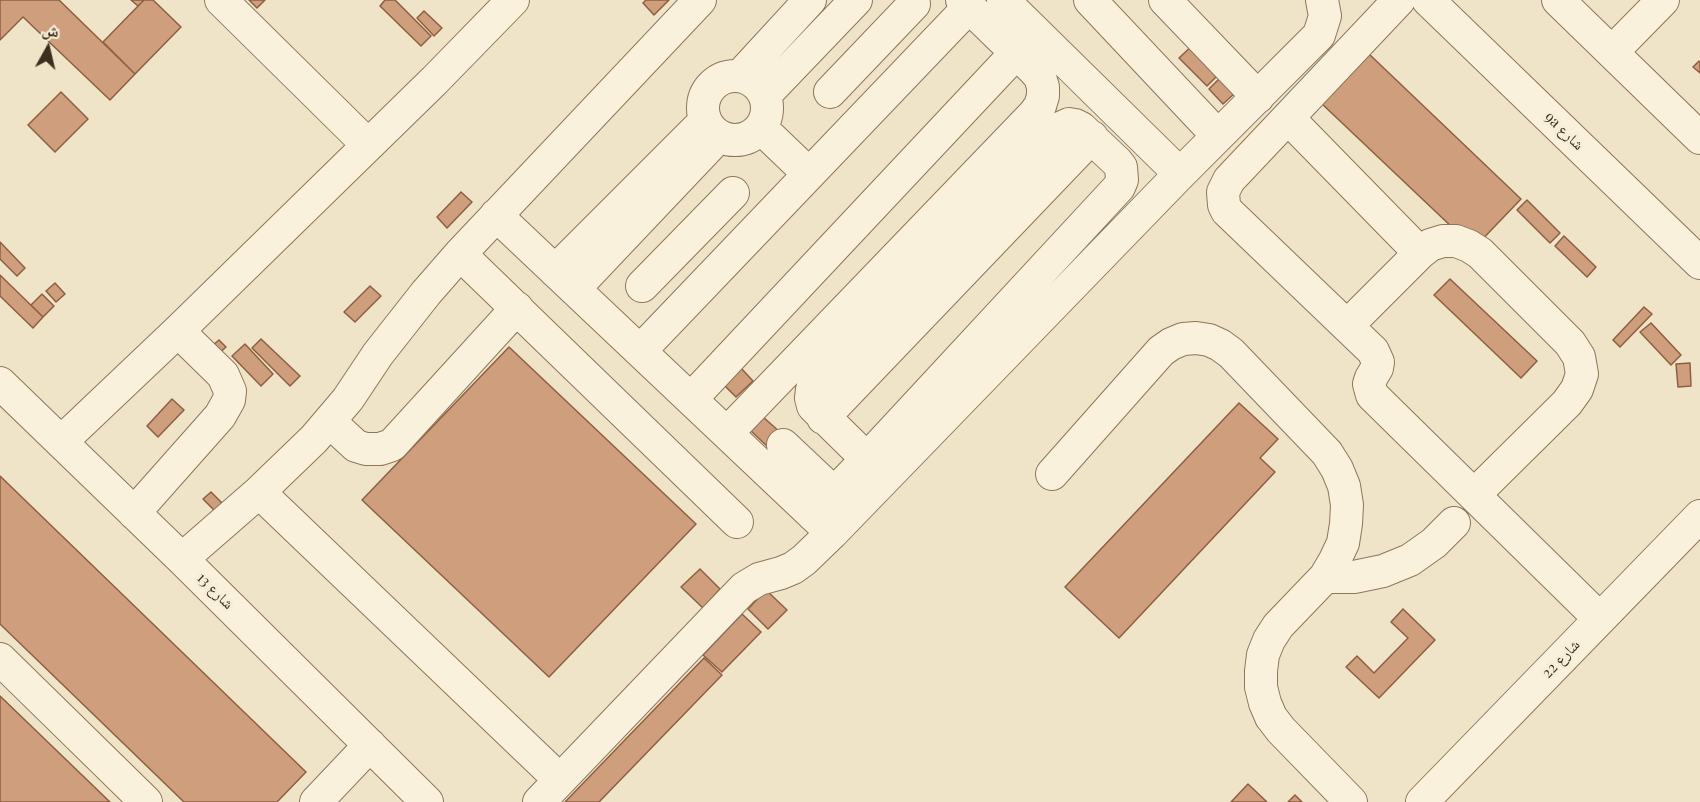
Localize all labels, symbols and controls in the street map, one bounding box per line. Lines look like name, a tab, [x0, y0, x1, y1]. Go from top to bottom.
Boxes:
north arrow	[18, 18, 78, 78]
text: ش	[41, 18, 60, 41]
street label: 9a شارع	[1541, 108, 1587, 154]
street label: شارع 13	[193, 569, 237, 613]
street label: شارع 22	[1538, 636, 1584, 682]

